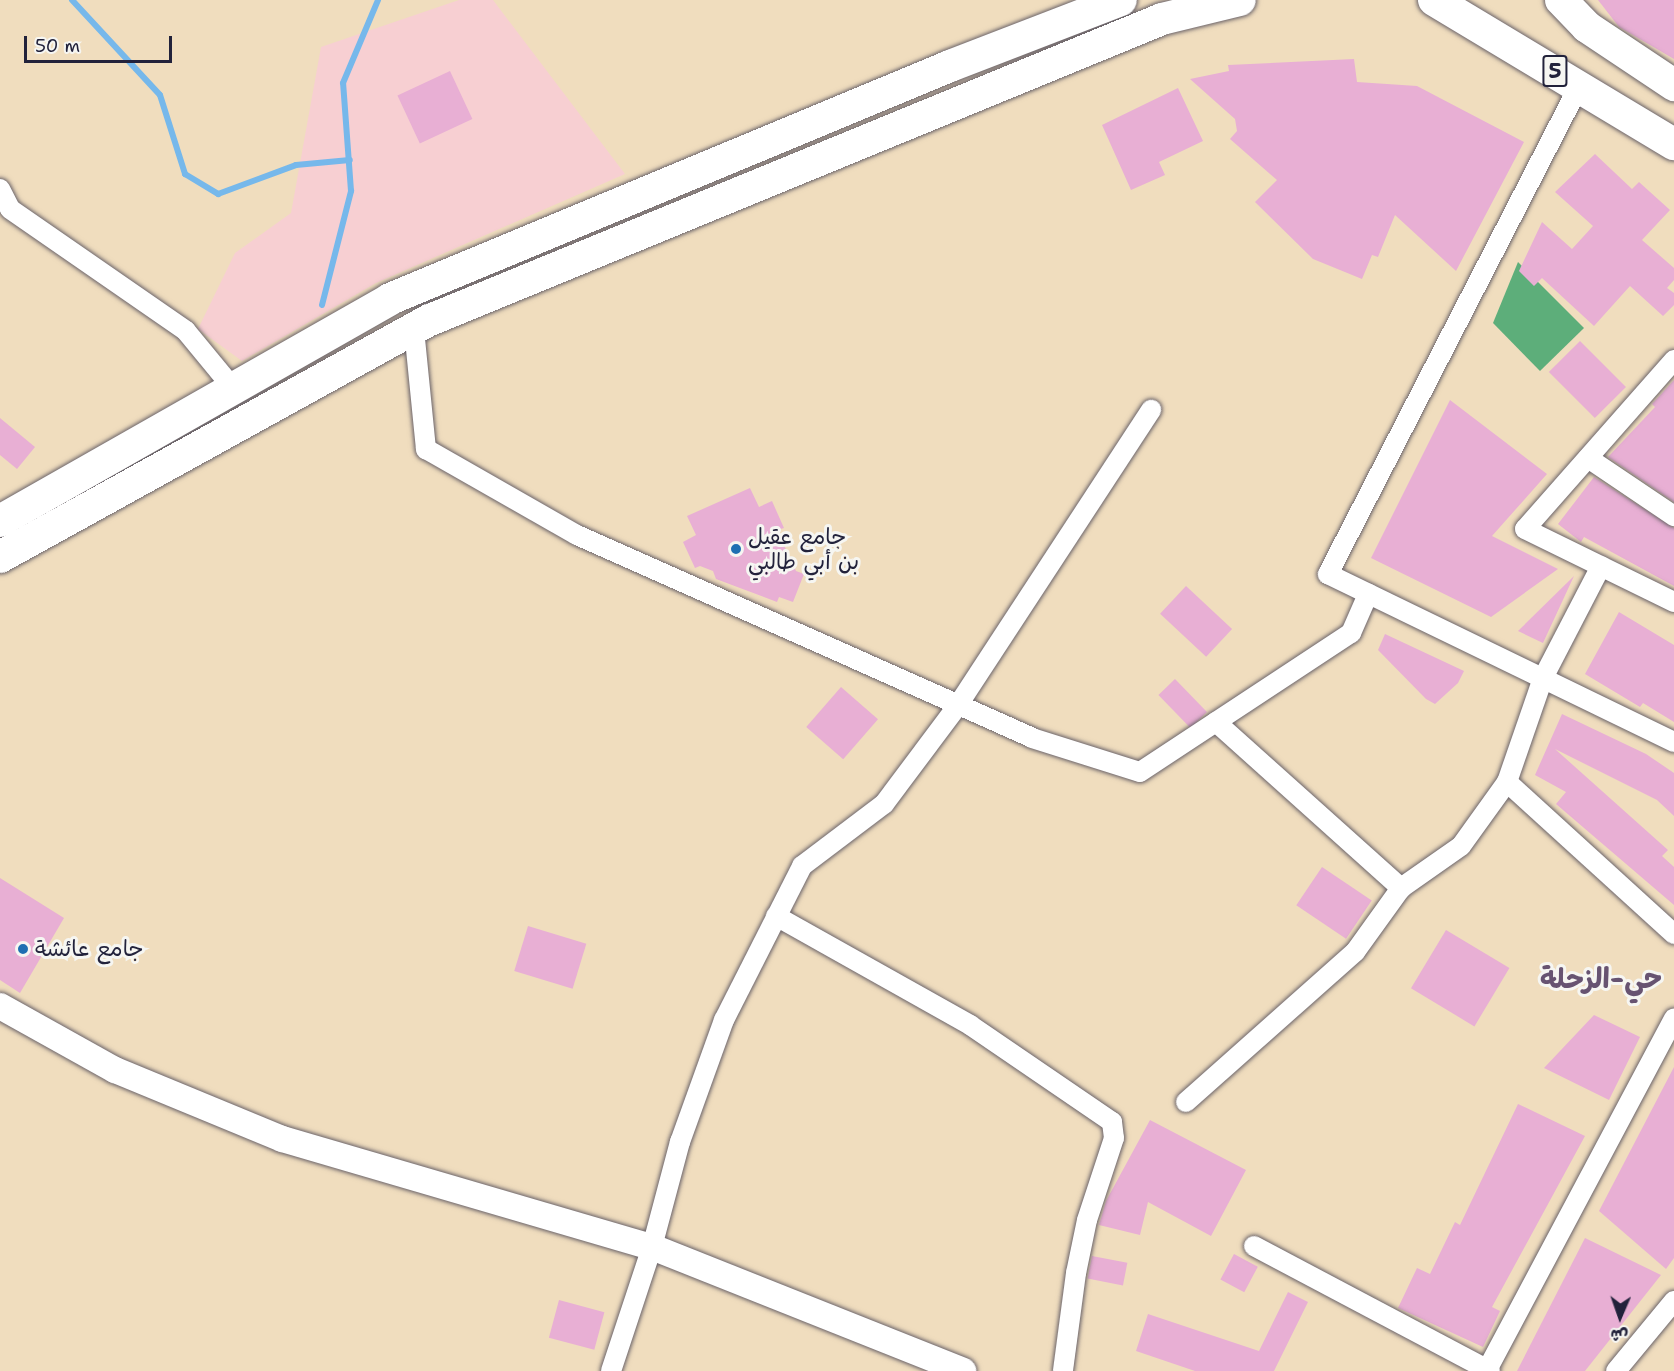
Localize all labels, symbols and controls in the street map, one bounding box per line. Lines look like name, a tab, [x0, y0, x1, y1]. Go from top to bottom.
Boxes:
scale bar	[27, 24, 176, 62]
text: 50 m	[35, 34, 80, 58]
road number: 5	[1542, 53, 1568, 89]
place label: جامع عقيل بن أبي طالبي	[748, 523, 859, 574]
marker: جامع عقيل بن أبي طالبي	[729, 542, 743, 556]
place label: جامع عائشة	[35, 936, 144, 962]
marker: جامع عائشة	[16, 942, 30, 956]
district label: حي-الزحلة	[1540, 961, 1662, 995]
north arrow	[1590, 1287, 1650, 1347]
text: ش	[1610, 1325, 1629, 1346]

